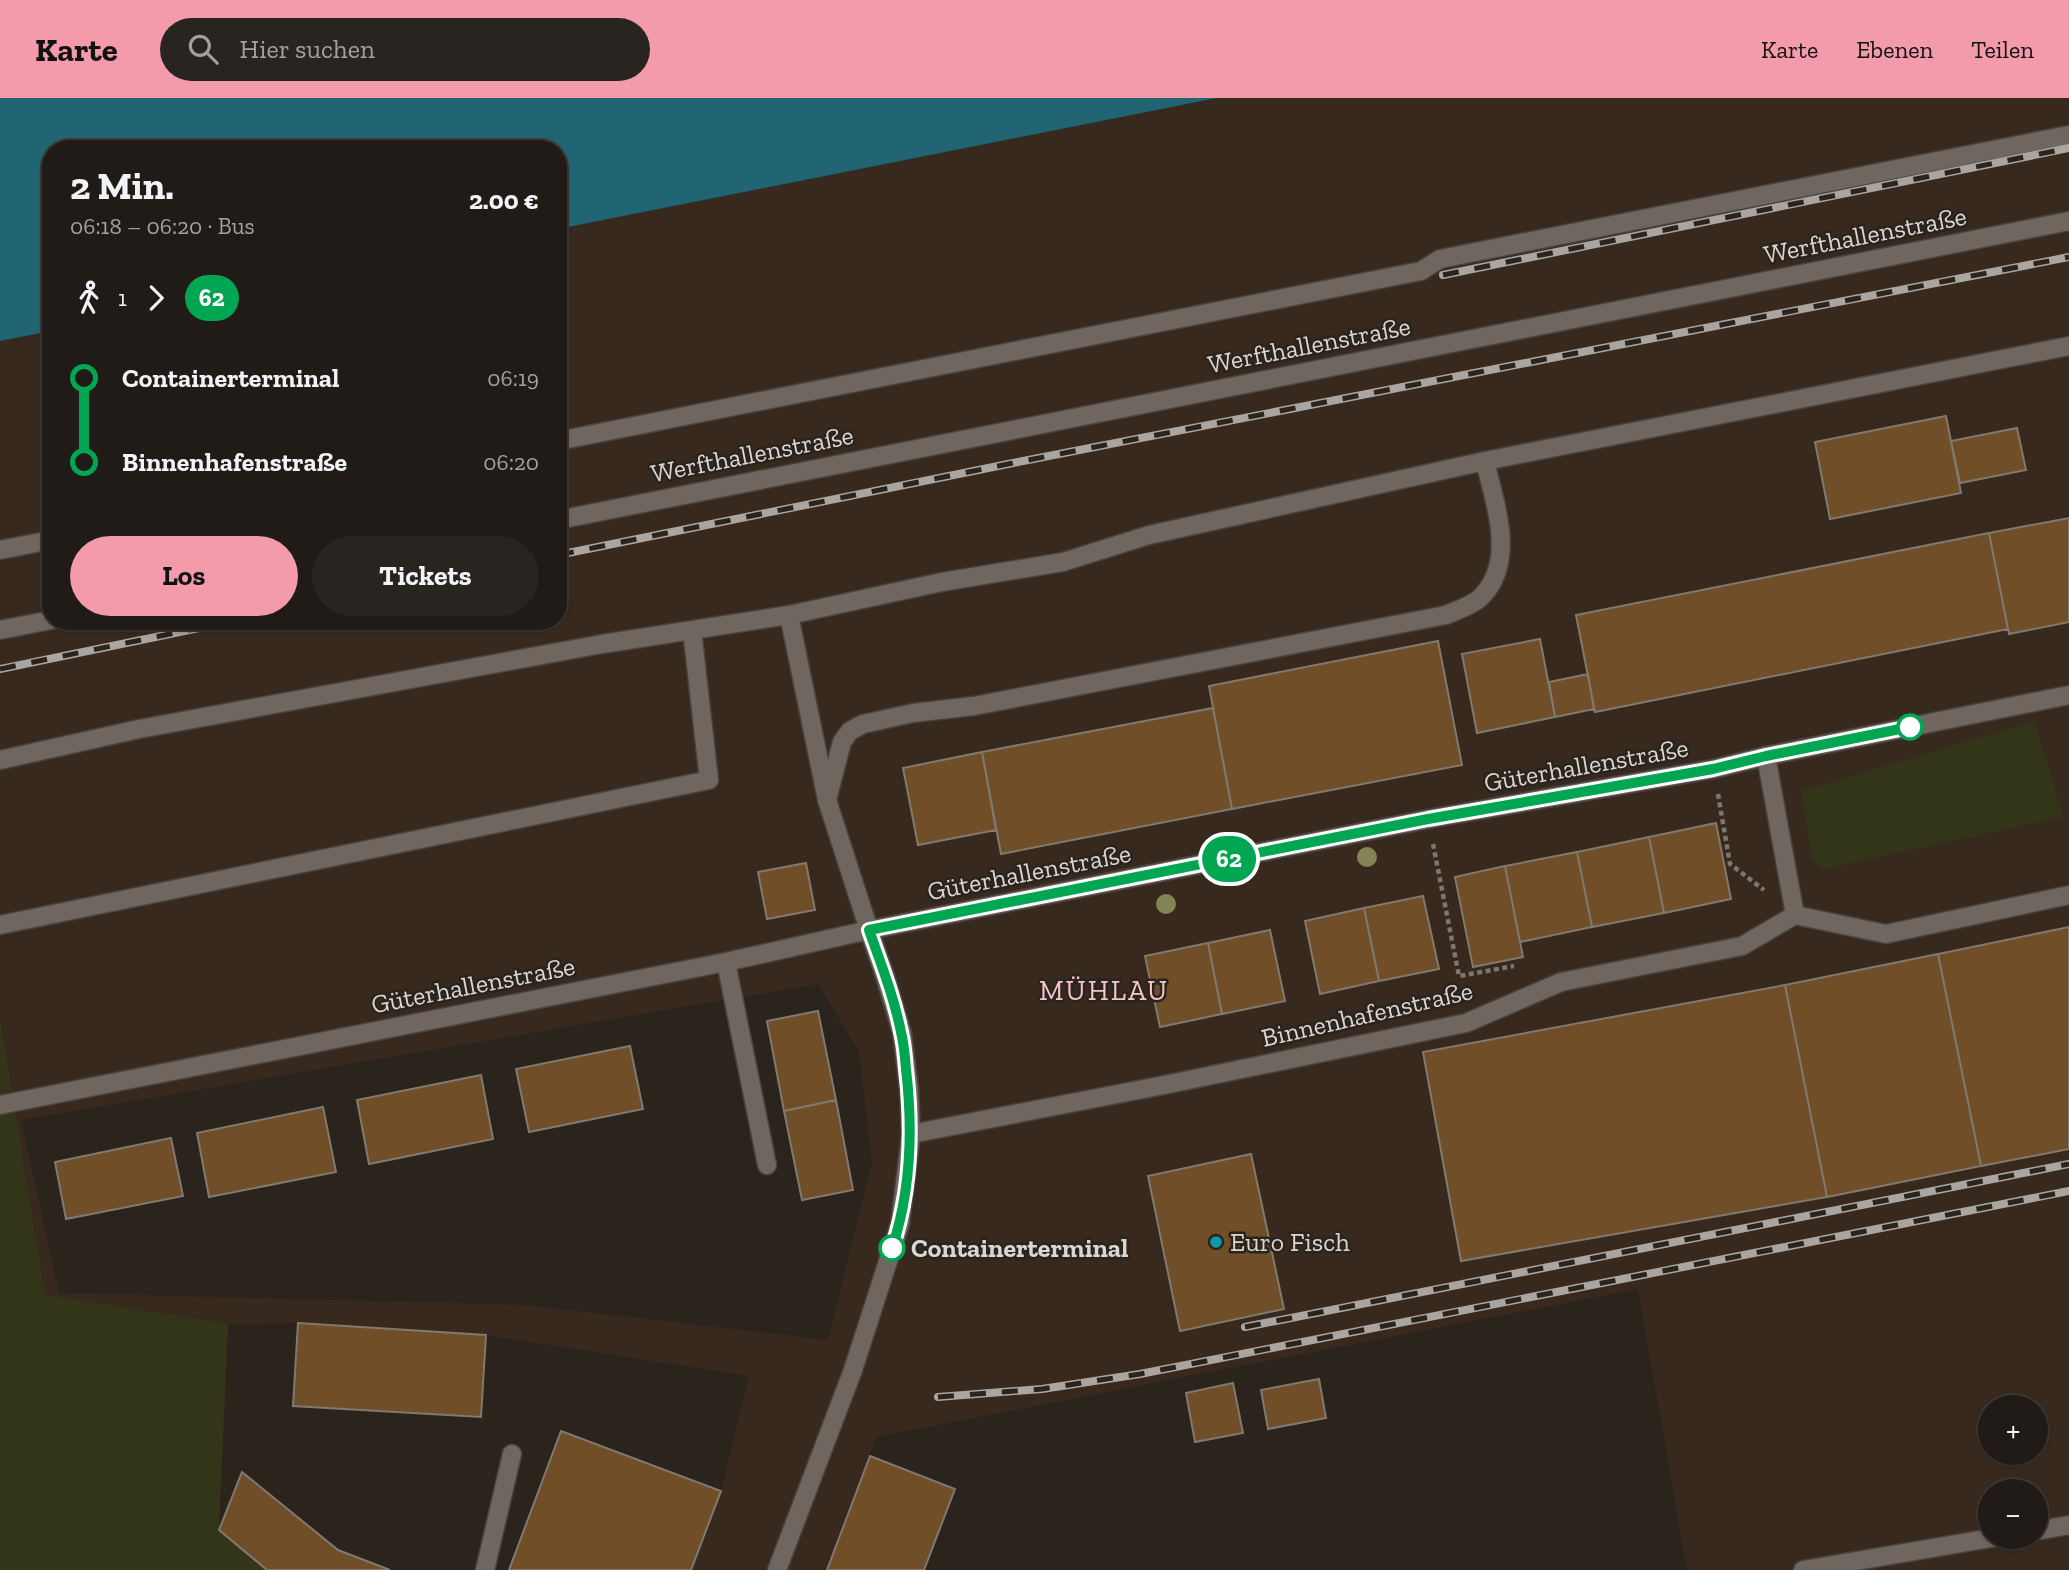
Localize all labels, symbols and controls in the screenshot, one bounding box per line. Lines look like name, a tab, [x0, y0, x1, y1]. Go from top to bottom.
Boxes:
search box	[160, 18, 650, 81]
text: Karte	[35, 30, 118, 69]
icon: search	[184, 30, 222, 68]
text: Hier suchen	[240, 33, 375, 65]
text: Karte	[1761, 35, 1818, 64]
text: Ebenen	[1856, 35, 1933, 64]
text: Teilen	[1971, 35, 2034, 64]
text: 2 Min.	[70, 163, 174, 209]
text: 2.00 €	[469, 184, 539, 216]
street label: Werfthallenstraße	[1761, 200, 1969, 270]
text: 06:18 – 06:20 · Bus	[70, 212, 255, 240]
icon: walk	[70, 279, 108, 317]
icon: forward	[137, 279, 175, 317]
text: 62	[199, 283, 225, 312]
text: 1	[118, 284, 127, 312]
street label: Werfthallenstraße	[1205, 310, 1413, 380]
text: Containerterminal	[122, 362, 339, 394]
text: 06:19	[487, 364, 539, 392]
street label: Werfthallenstraße	[648, 419, 856, 489]
text: Binnenhafenstraße	[122, 446, 347, 478]
text: 06:20	[483, 448, 539, 476]
button: Los	[70, 536, 298, 616]
button: Tickets	[312, 536, 539, 616]
unlabelled marker	[1897, 714, 1923, 740]
street label: Güterhallenstraße	[1481, 731, 1691, 799]
line badge: 62	[1198, 836, 1260, 882]
street label: Güterhallenstraße	[924, 837, 1134, 907]
text: 62	[1216, 844, 1242, 873]
street label: Güterhallenstraße	[368, 950, 578, 1020]
district label: MÜHLAU	[1039, 974, 1169, 1007]
street label: Binnenhafenstraße	[1258, 974, 1476, 1054]
place label: Euro Fisch	[1230, 1226, 1350, 1258]
place label: Containerterminal	[911, 1232, 1128, 1264]
marker: Euro Fisch	[1208, 1234, 1224, 1250]
marker: Containerterminal	[879, 1235, 905, 1261]
map controls	[1978, 1395, 2048, 1549]
button: +	[1978, 1395, 2048, 1465]
button: −	[1978, 1479, 2048, 1549]

